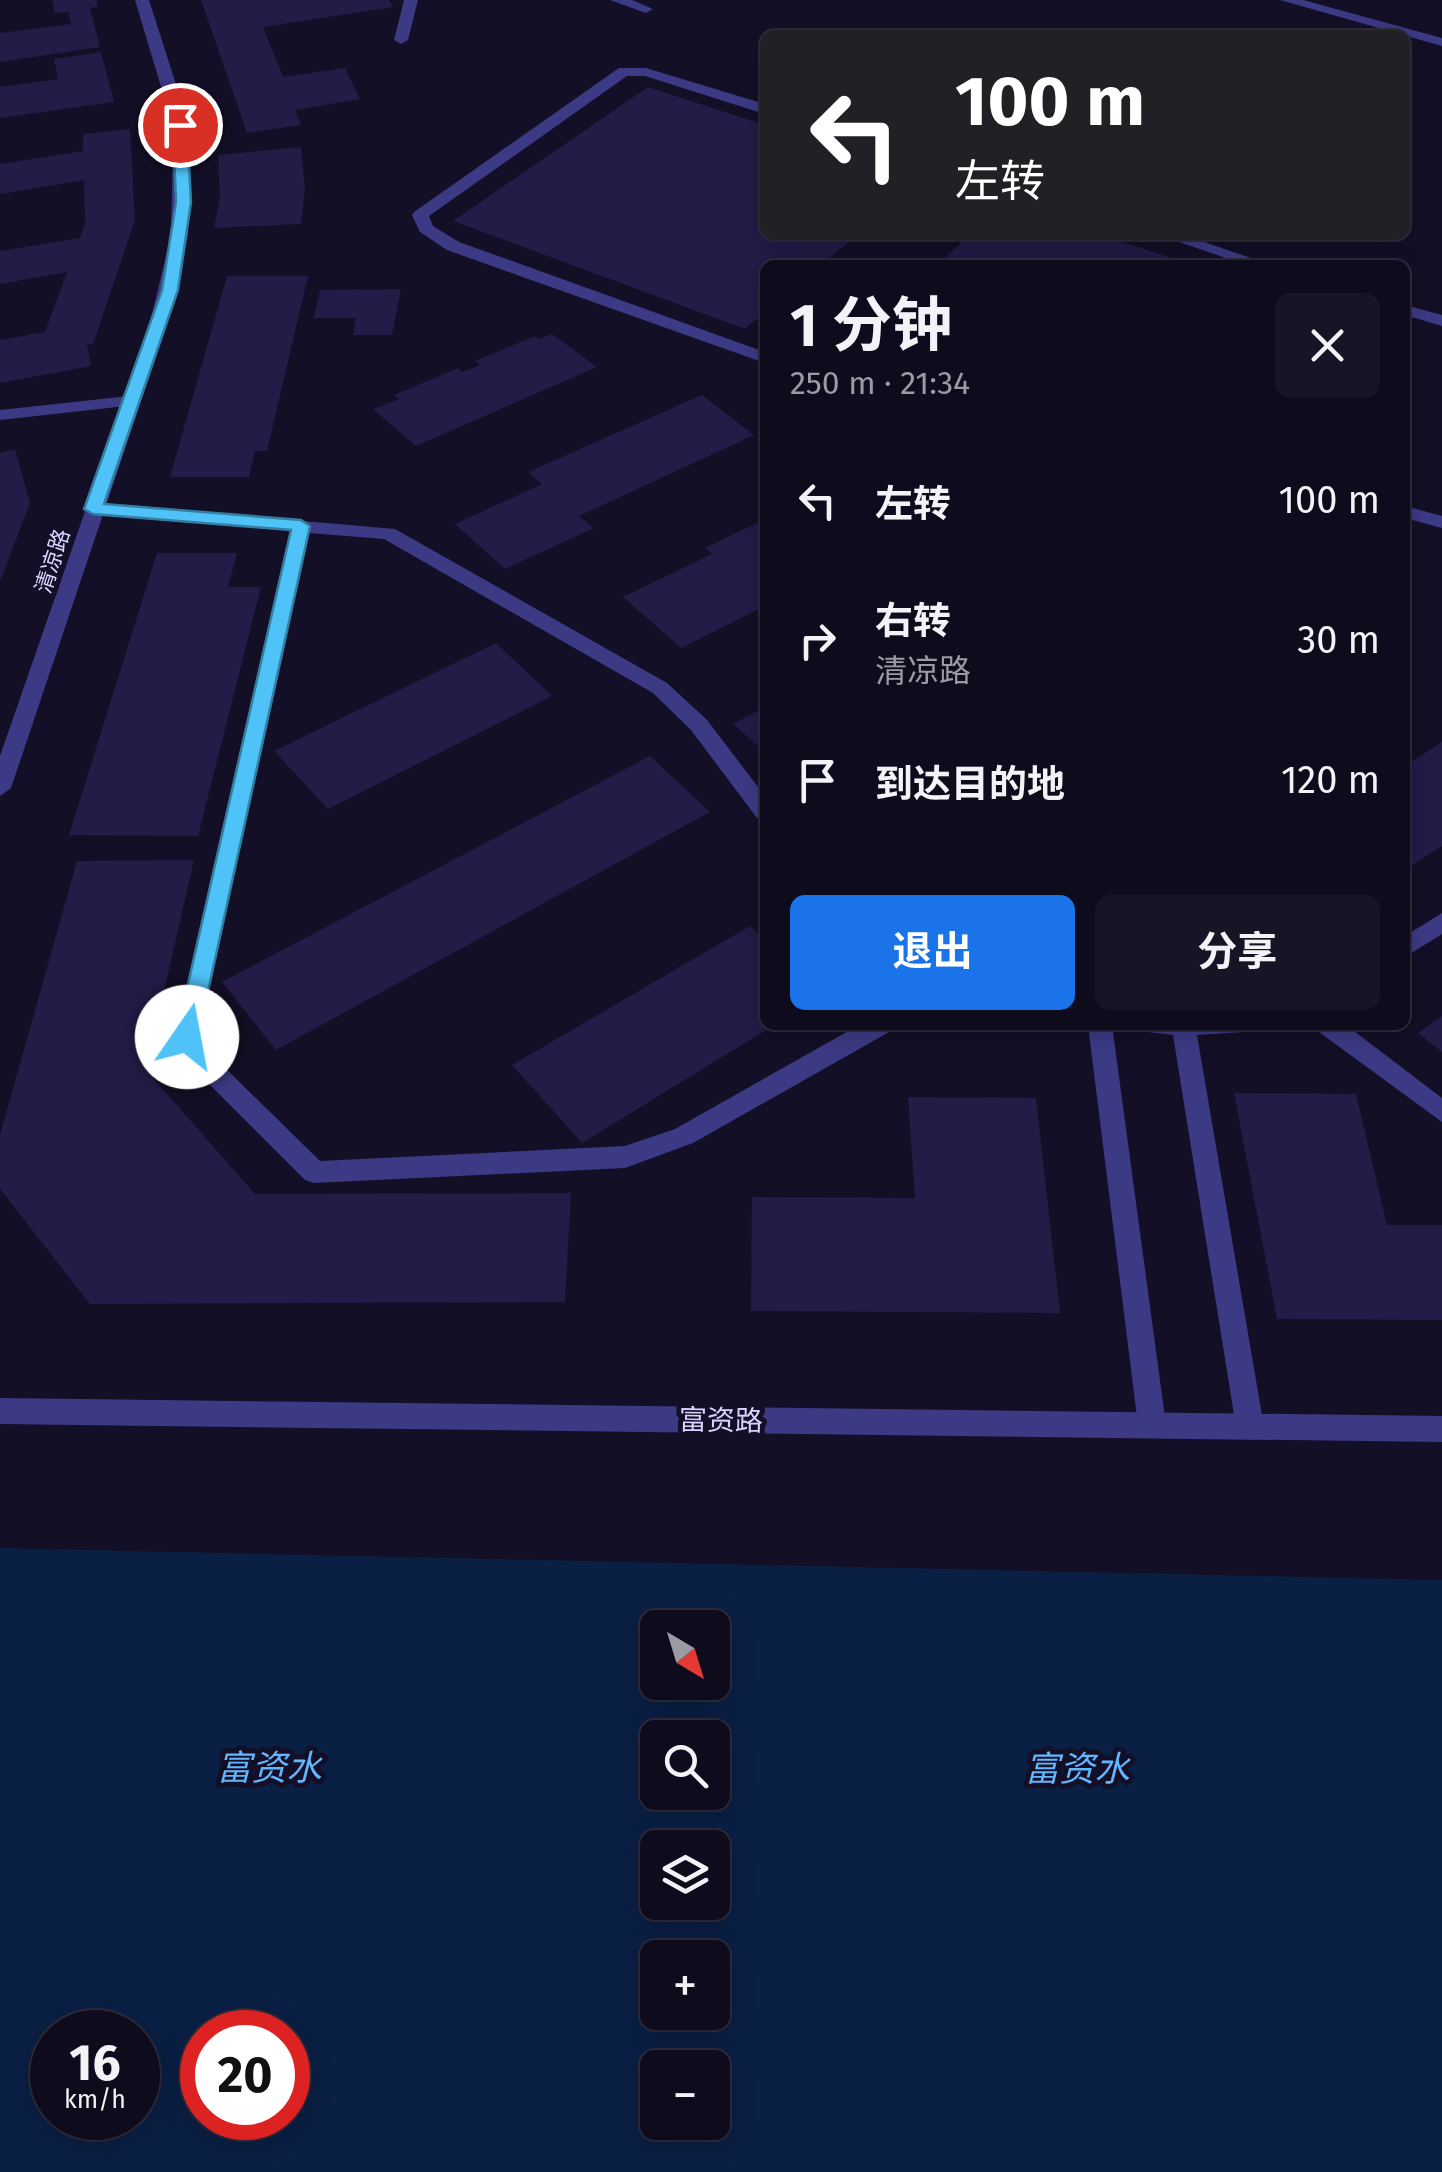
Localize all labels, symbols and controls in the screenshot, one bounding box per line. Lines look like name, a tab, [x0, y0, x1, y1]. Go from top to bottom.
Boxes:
text: 100 m	[955, 60, 1145, 144]
icon: left	[790, 70, 920, 200]
pin	[138, 83, 223, 168]
icon: arrive	[153, 98, 208, 153]
text: 左转	[955, 155, 1045, 209]
text: 1 分钟	[790, 290, 952, 362]
button: close	[1275, 293, 1380, 398]
text: 250 m · 21:34	[790, 364, 970, 402]
icon: left	[790, 473, 845, 528]
text: 100 m	[1279, 477, 1380, 523]
text: 左转	[875, 481, 951, 527]
street label: 清凉路	[29, 526, 76, 597]
text: 右转	[875, 598, 951, 644]
icon: right	[790, 613, 845, 668]
text: 30 m	[1297, 617, 1380, 663]
text: 清凉路	[875, 652, 971, 690]
icon: arrive	[790, 753, 845, 808]
text: 120 m	[1281, 757, 1380, 803]
text: 到达目的地	[875, 761, 1065, 807]
button: 退出	[790, 895, 1075, 1010]
button: 分享	[1095, 895, 1380, 1010]
position arrow	[135, 985, 239, 1089]
street label: 富资路	[679, 1403, 763, 1438]
north arrow	[640, 1610, 730, 1700]
map controls	[640, 1610, 730, 2140]
button: search	[640, 1720, 730, 1810]
water label: 富资水	[216, 1747, 323, 1789]
water label: 富资水	[1024, 1748, 1131, 1790]
button: layers	[640, 1830, 730, 1920]
button: +	[640, 1940, 730, 2030]
speed limit sign: 20	[180, 2010, 310, 2140]
text: 16	[69, 2033, 121, 2093]
button: −	[640, 2050, 730, 2140]
text: km/h	[64, 2085, 126, 2115]

